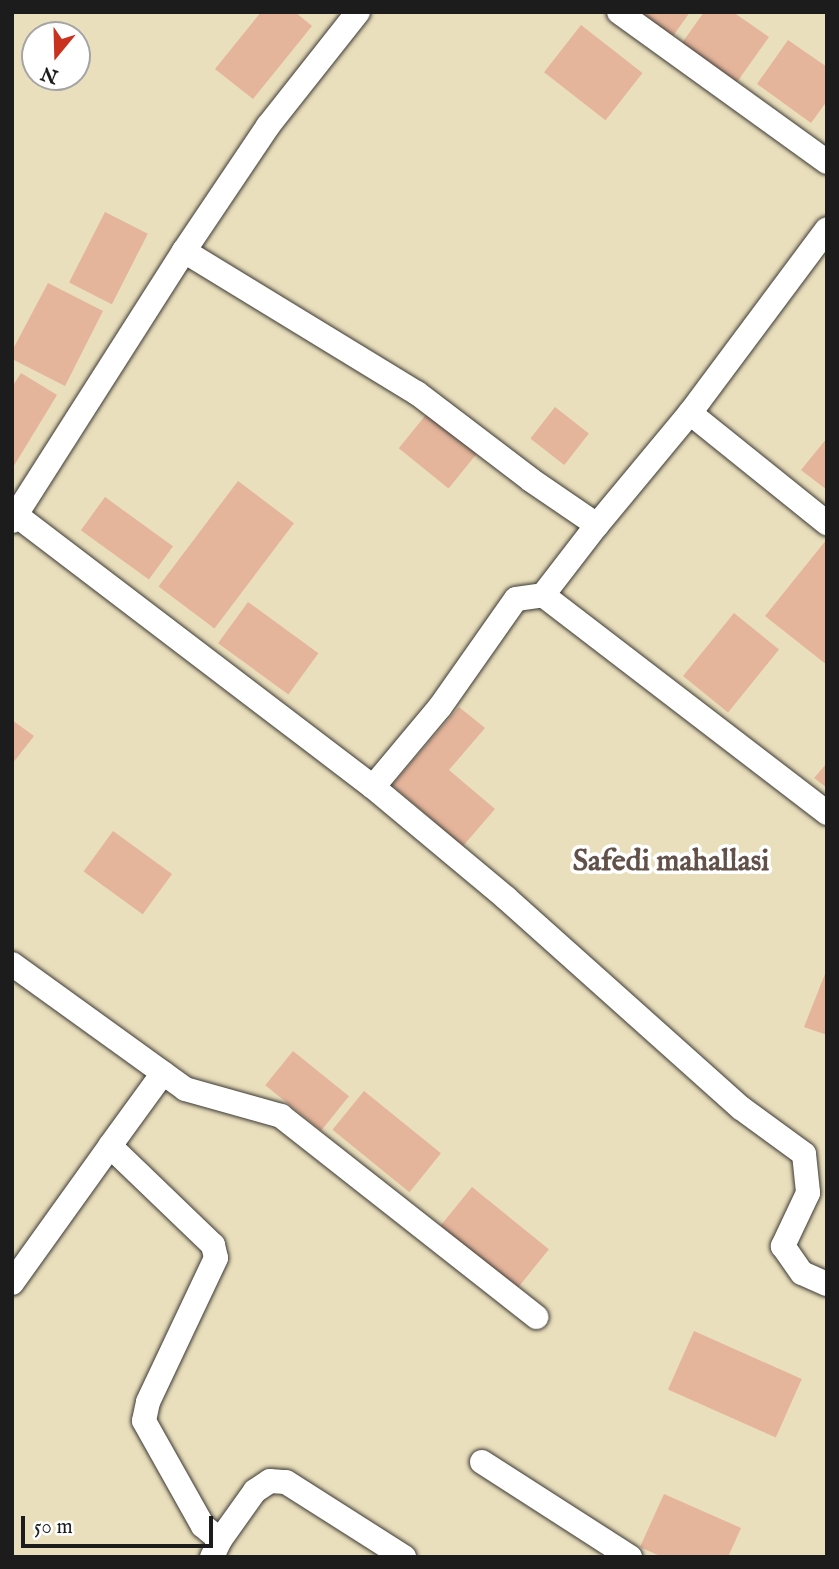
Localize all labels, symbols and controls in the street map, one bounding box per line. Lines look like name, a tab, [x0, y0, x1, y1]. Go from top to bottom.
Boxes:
north arrow	[21, 21, 91, 91]
text: N	[38, 60, 62, 88]
district label: Safedi mahallasi	[573, 844, 769, 880]
scale bar	[24, 1502, 217, 1546]
text: 50 m	[34, 1514, 73, 1541]

